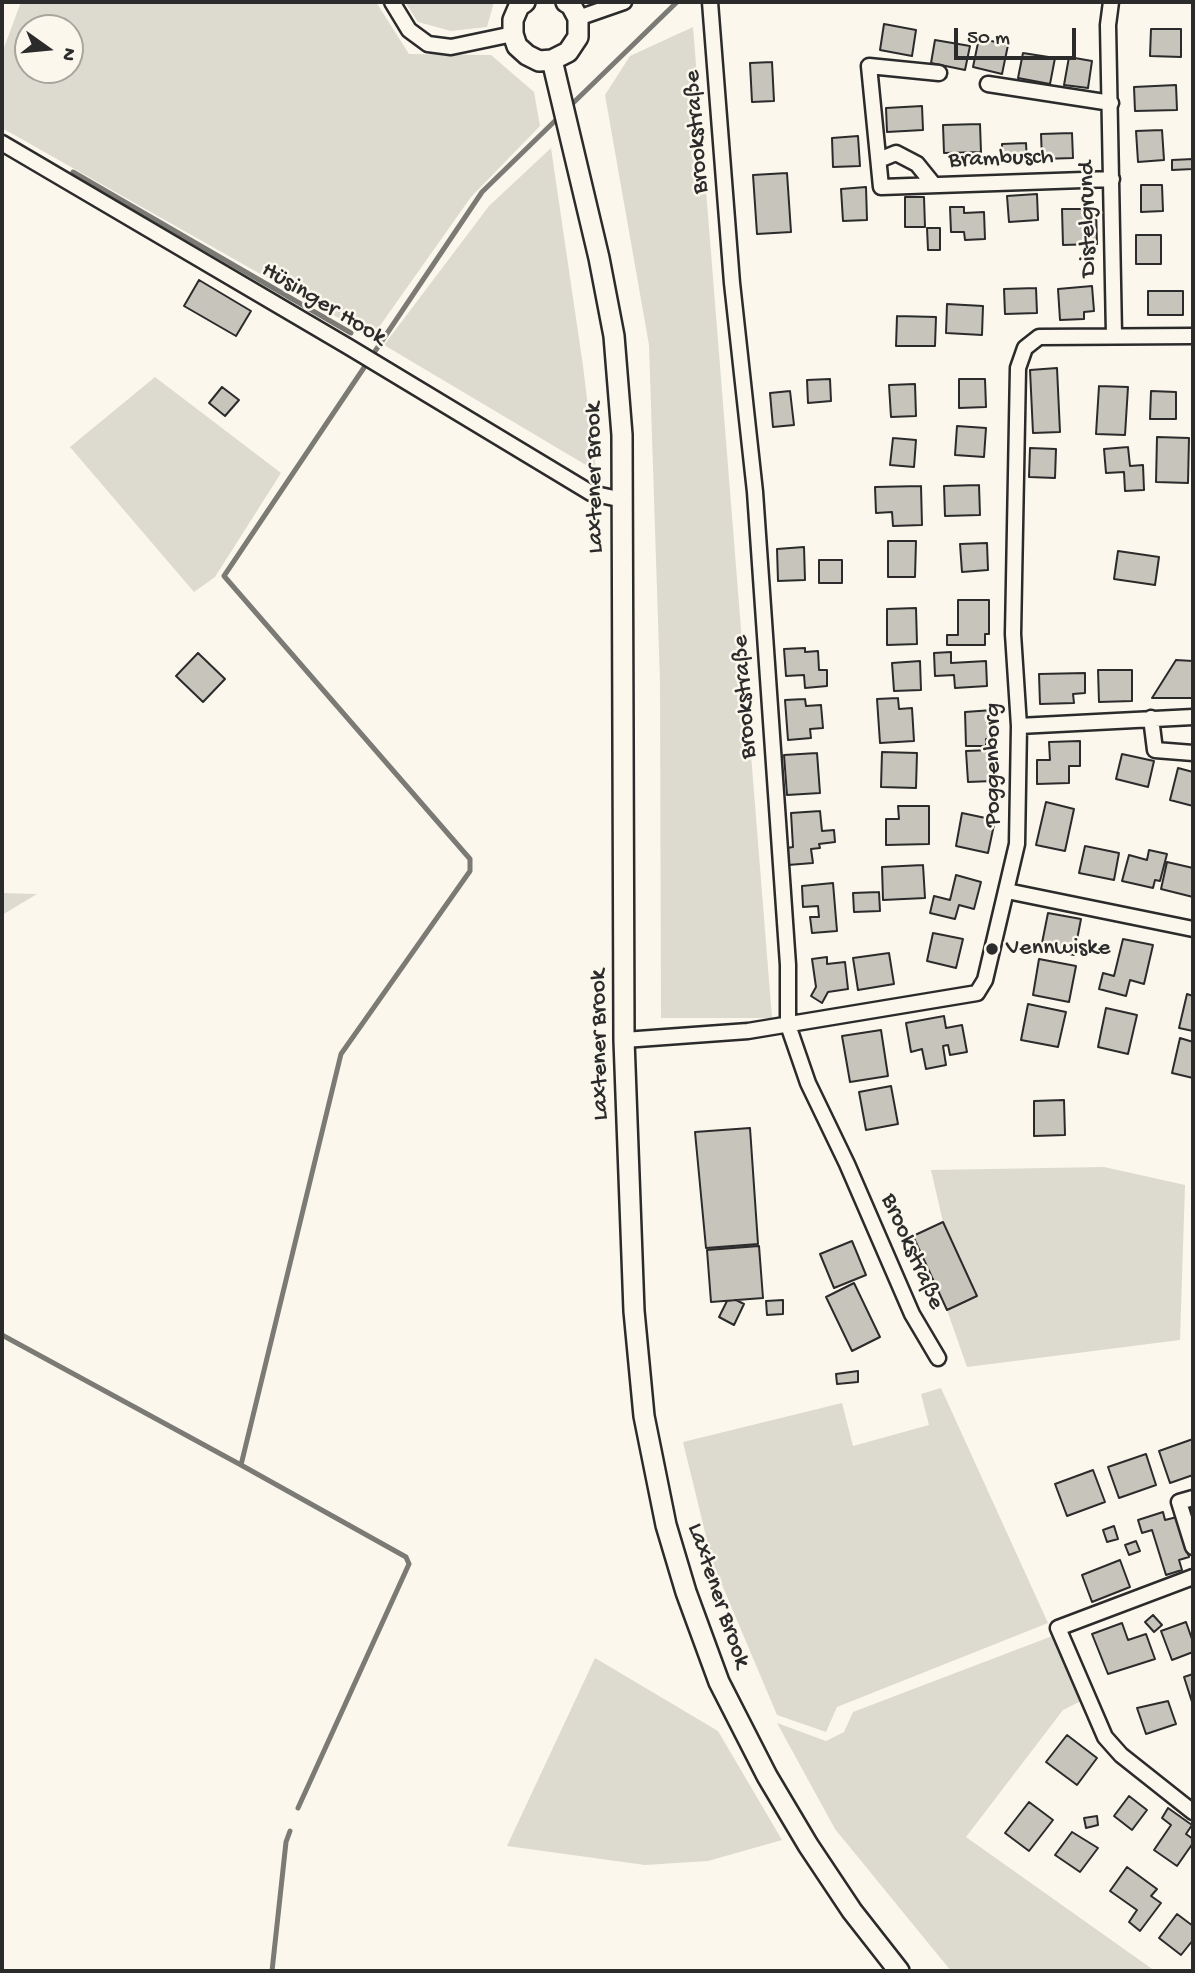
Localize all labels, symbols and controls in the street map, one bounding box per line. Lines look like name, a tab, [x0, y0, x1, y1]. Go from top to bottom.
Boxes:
north arrow	[14, 14, 84, 84]
scale bar	[957, 14, 1080, 58]
text: 50 m	[967, 27, 1010, 52]
text: N	[55, 45, 81, 63]
street label: Brookstraße	[679, 69, 717, 195]
street label: Brambusch	[948, 144, 1054, 176]
street label: Distelgrund	[1074, 161, 1104, 277]
street label: Hüsinger Hook	[256, 257, 390, 353]
street label: Laxtener Brook	[580, 402, 612, 554]
street label: Brookstraße	[727, 634, 765, 760]
street label: Poggenborg	[980, 703, 1008, 827]
place label: Vennwiske	[1006, 935, 1110, 963]
marker: Vennwiske	[984, 941, 1000, 957]
street label: Laxtener Brook	[585, 969, 617, 1121]
street label: Brookstraße	[873, 1190, 949, 1314]
street label: Laxtener Brook	[679, 1520, 755, 1672]

